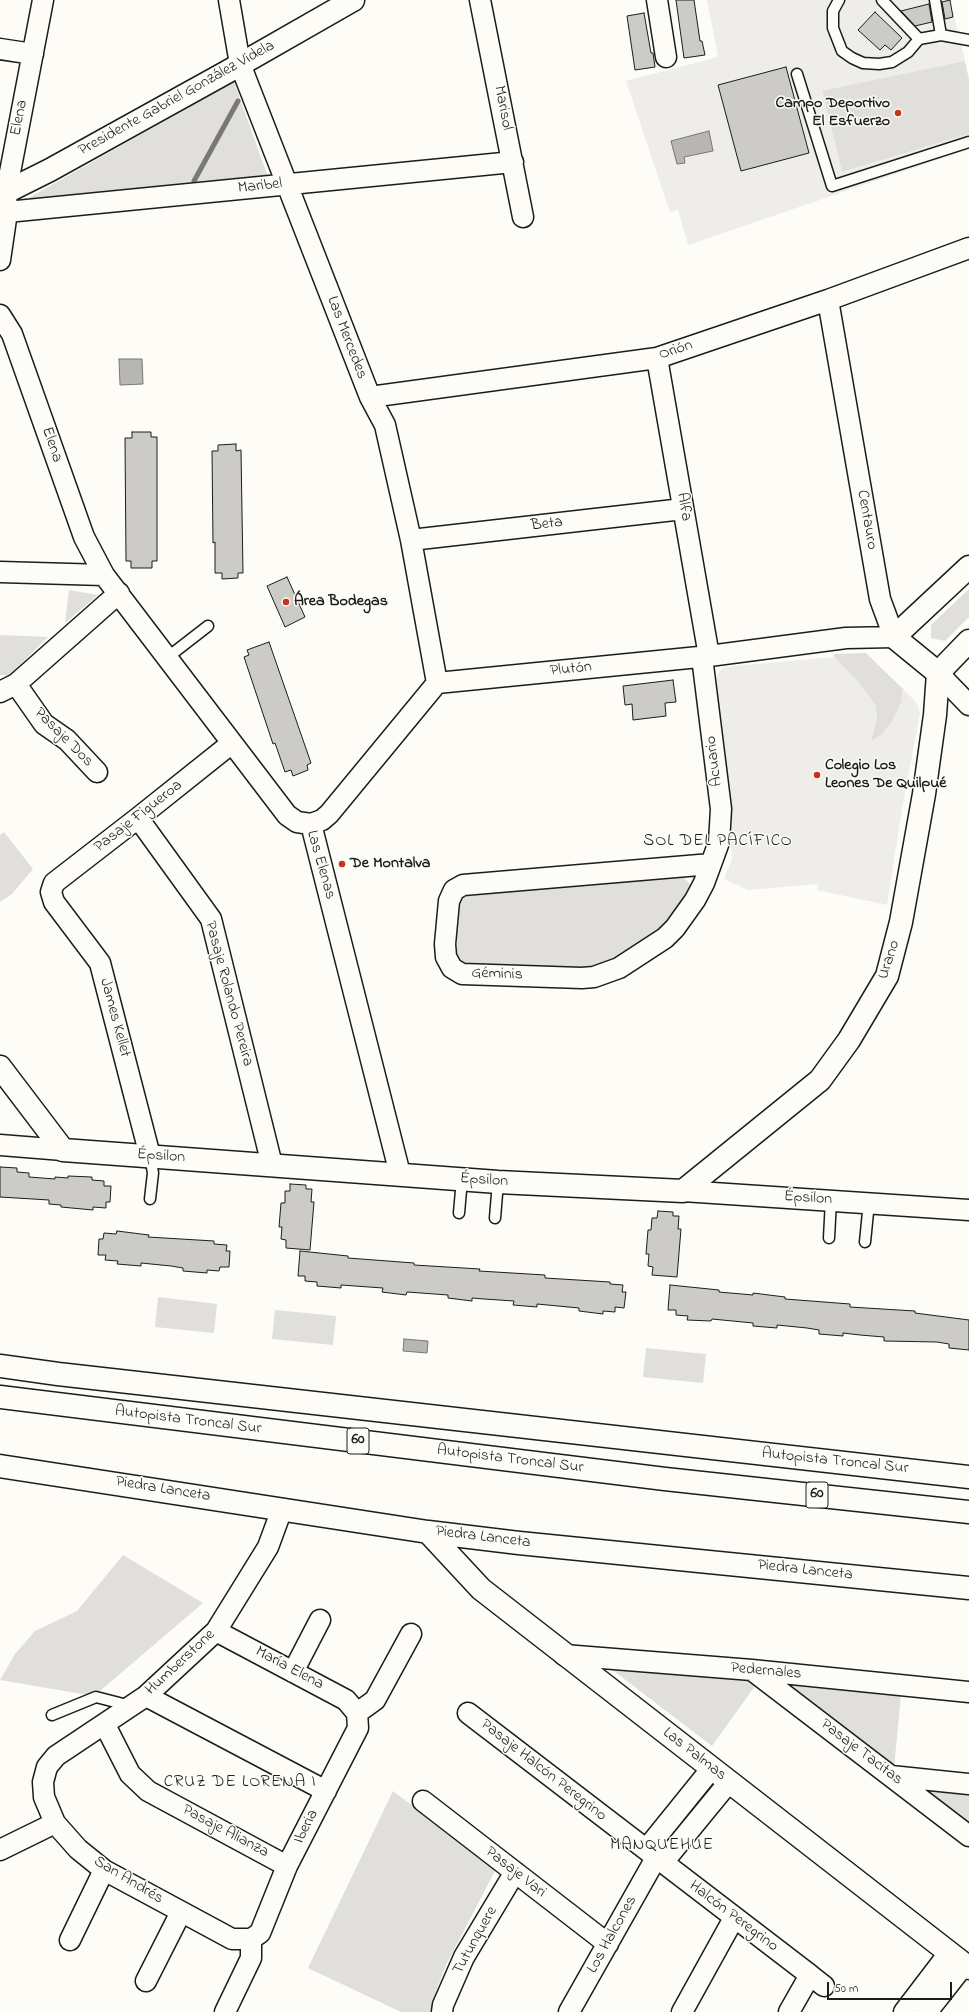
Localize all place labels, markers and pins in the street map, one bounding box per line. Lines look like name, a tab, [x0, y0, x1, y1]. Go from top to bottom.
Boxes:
place label: Campo Deportivo El Esfuerzo	[775, 94, 890, 132]
marker: Campo Deportivo El Esfuerzo	[893, 108, 903, 118]
place label: Área Bodegas	[294, 592, 388, 612]
marker: Área Bodegas	[281, 597, 291, 607]
place label: Colegio Los Leones De Quilpué	[825, 756, 946, 794]
marker: Colegio Los Leones De Quilpué	[812, 770, 822, 780]
place label: De Montalva	[350, 854, 430, 874]
marker: De Montalva	[337, 859, 347, 869]

